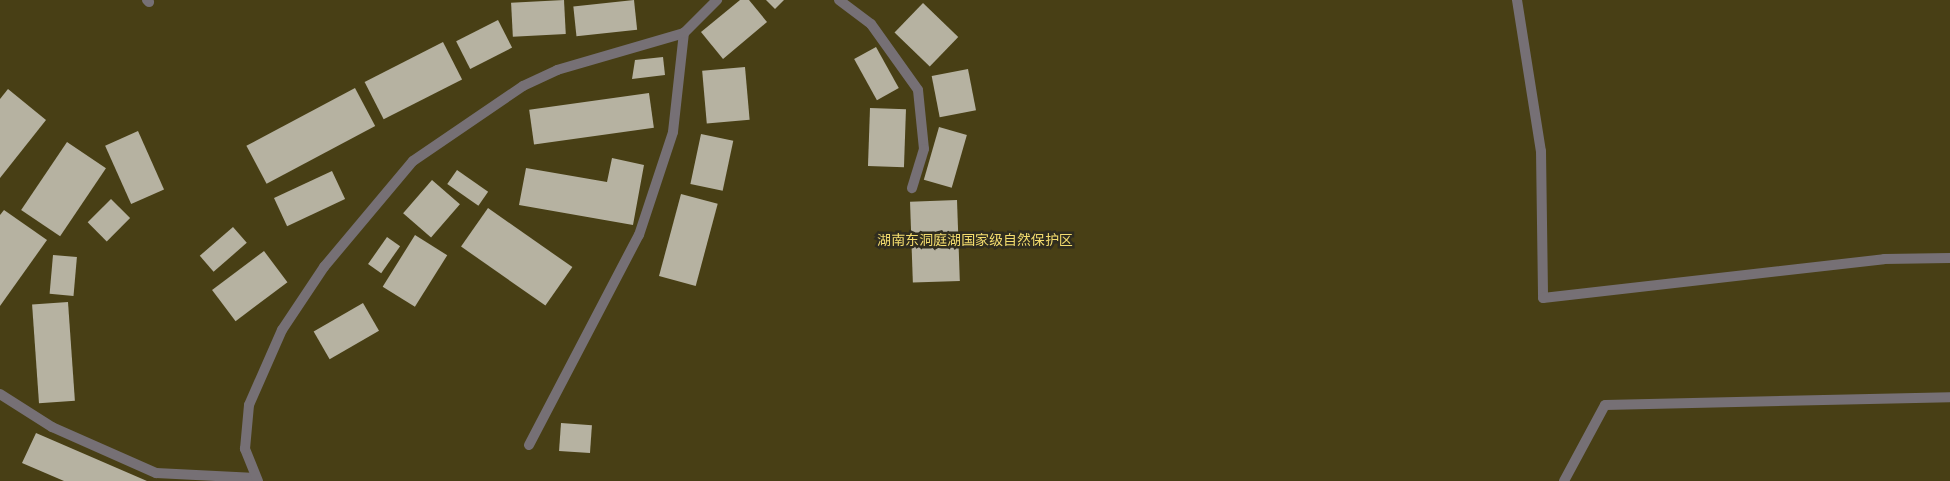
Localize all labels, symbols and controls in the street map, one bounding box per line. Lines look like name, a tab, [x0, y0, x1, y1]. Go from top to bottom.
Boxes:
park label: 湖南东洞庭湖国家级自然保护区	[877, 232, 1073, 248]

